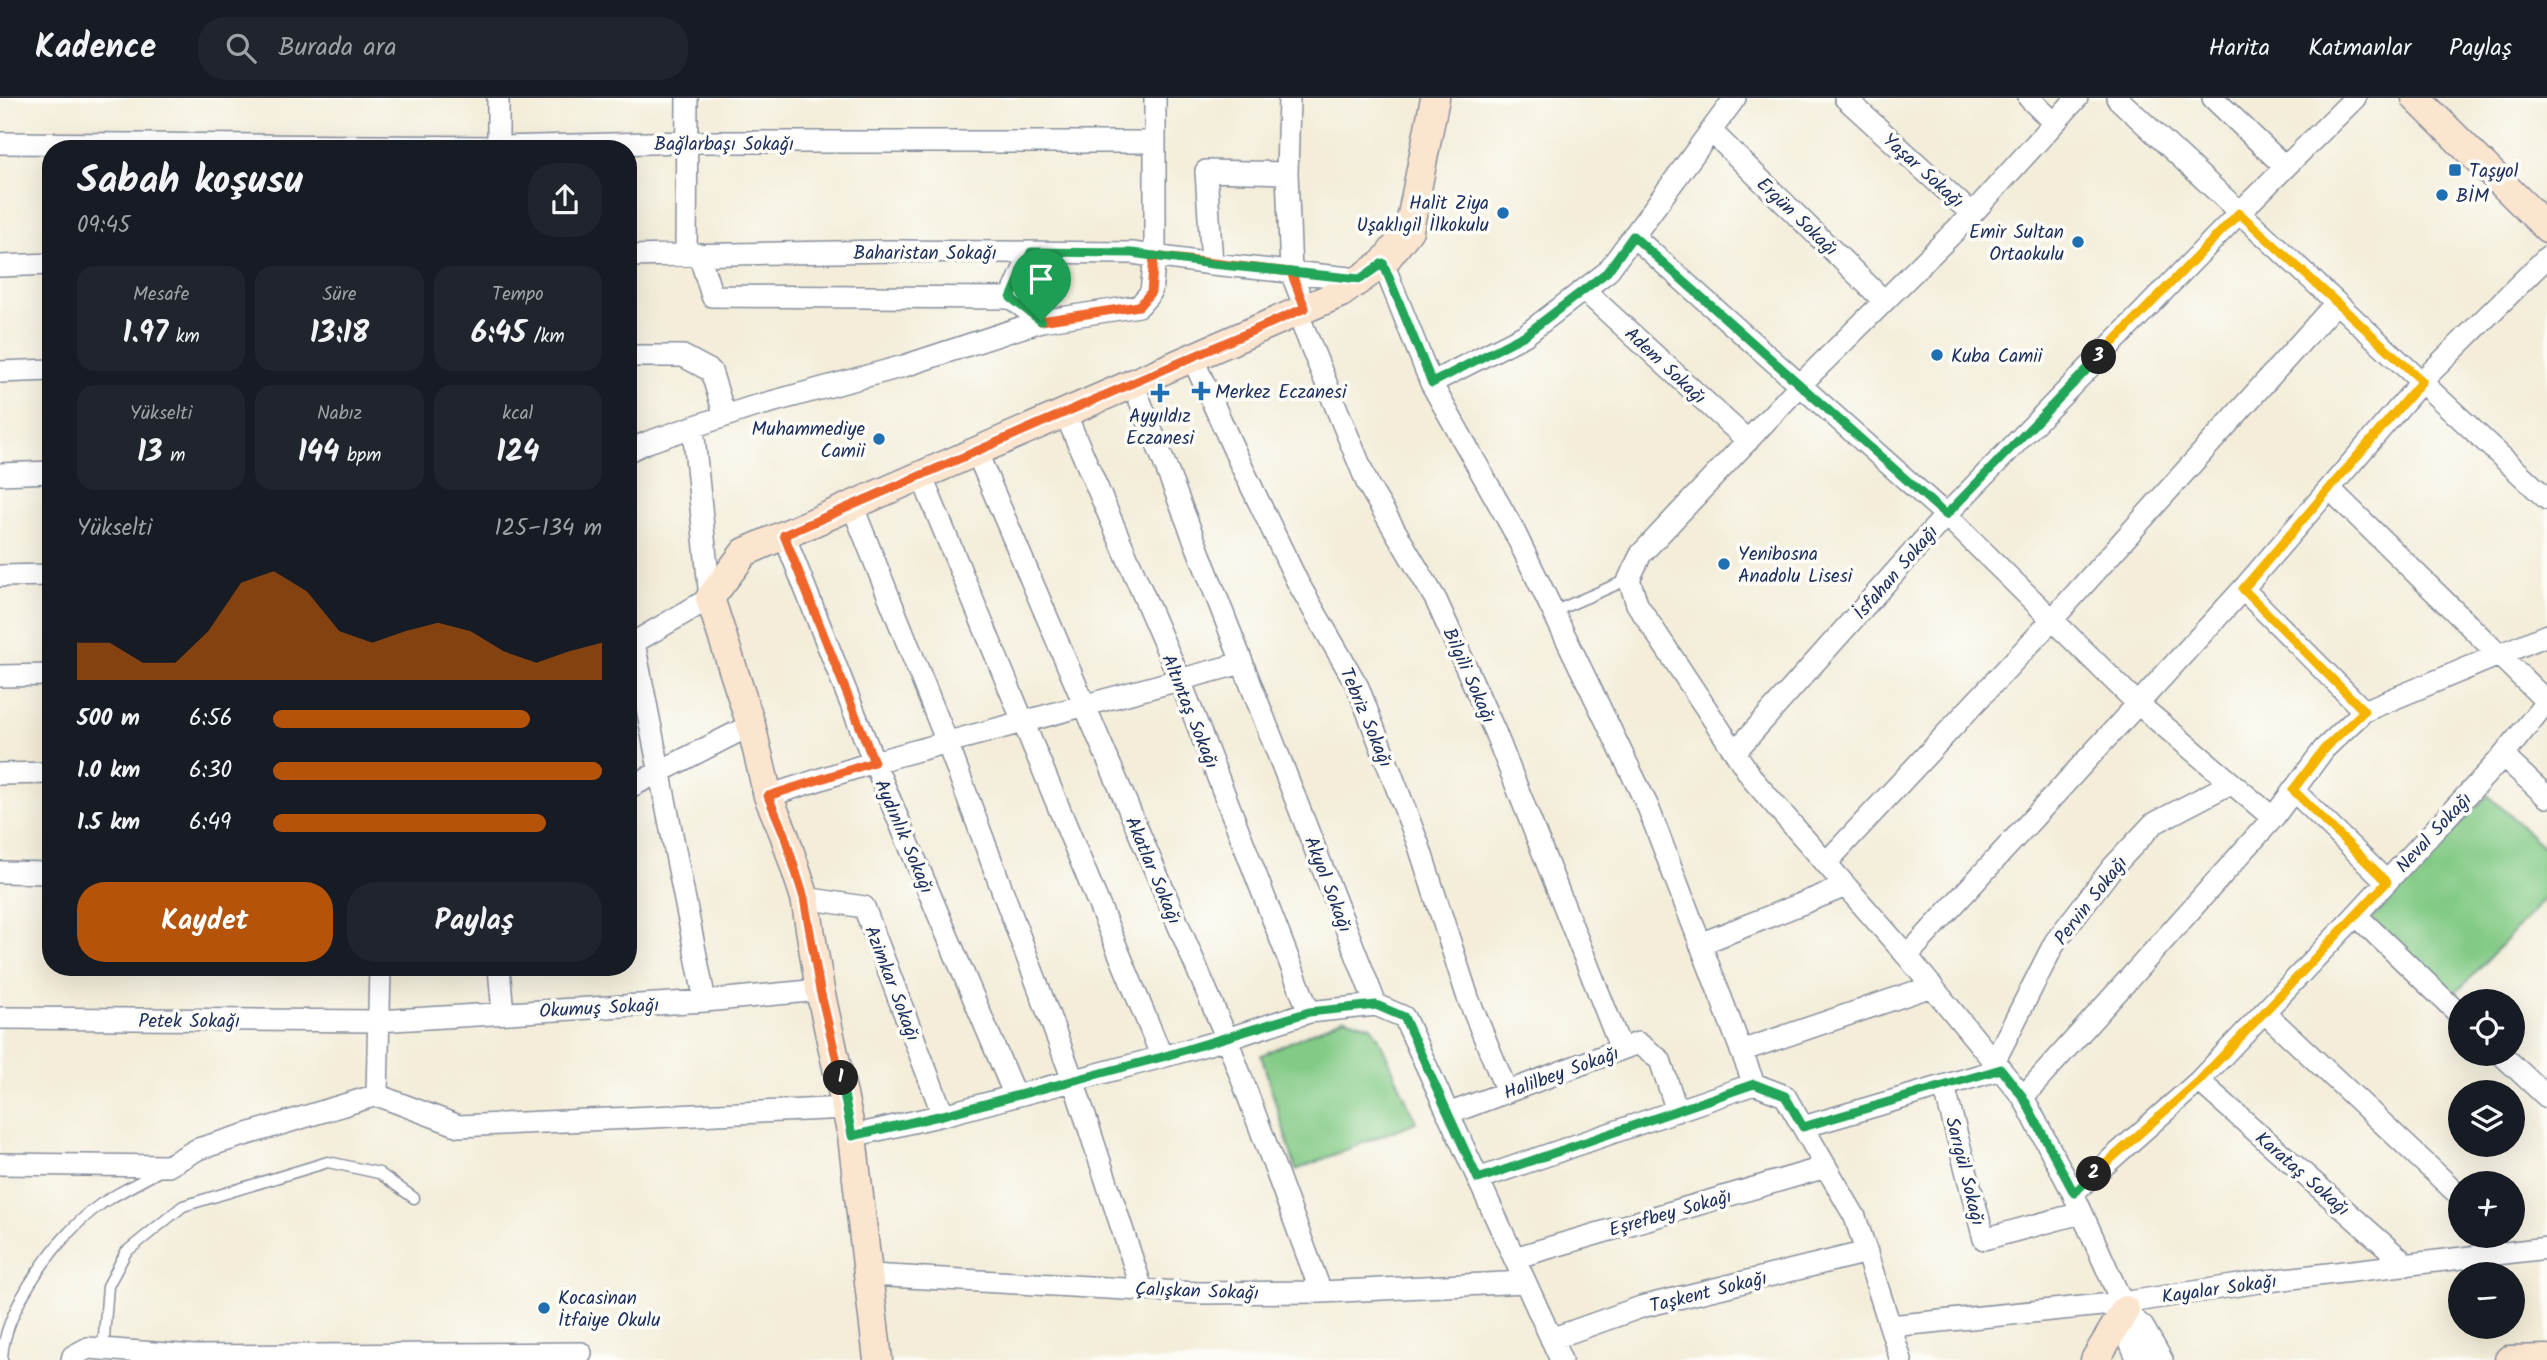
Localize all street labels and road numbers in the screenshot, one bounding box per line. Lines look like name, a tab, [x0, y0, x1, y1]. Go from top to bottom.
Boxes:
street label: Yaşar Sokağı	[1875, 126, 1970, 217]
street label: Bağlarbaşı Sokağı	[654, 130, 794, 160]
street label: Ergün Sokağı	[1749, 171, 1844, 264]
street label: Baharistan Sokağı	[853, 239, 997, 269]
street label: Adem Sokağı	[1617, 320, 1712, 413]
street label: İsfahan Sokağı	[1847, 519, 1946, 627]
street label: Bilgili Sokağı	[1434, 623, 1503, 729]
street label: Altıntaş Sokağı	[1153, 650, 1226, 774]
street label: Tebriz Sokağı	[1331, 663, 1400, 772]
street label: Aydınlık Sokağı	[866, 775, 941, 899]
street label: Neval Sokağı	[2389, 786, 2480, 881]
street label: Akatlar Sokağı	[1116, 812, 1188, 929]
street label: Akyol Sokağı	[1295, 832, 1359, 937]
street label: Pervin Sokağı	[2047, 850, 2136, 952]
street label: Azimkar Sokağı	[855, 922, 927, 1046]
street label: Okumuş Sokağı	[538, 991, 660, 1027]
street label: Petek Sokağı	[138, 1007, 240, 1037]
street label: Halilbey Sokağı	[1500, 1039, 1624, 1109]
street label: Sarıgül Sokağı	[1936, 1114, 1992, 1229]
street label: Karataş Sokağı	[2247, 1125, 2356, 1224]
street label: Eşrefbey Sokağı	[1606, 1182, 1736, 1246]
street label: Taşkent Sokağı	[1647, 1264, 1770, 1322]
street label: Kayalar Sokağı	[2160, 1267, 2279, 1313]
street label: Çalışkan Sokağı	[1134, 1275, 1259, 1309]

